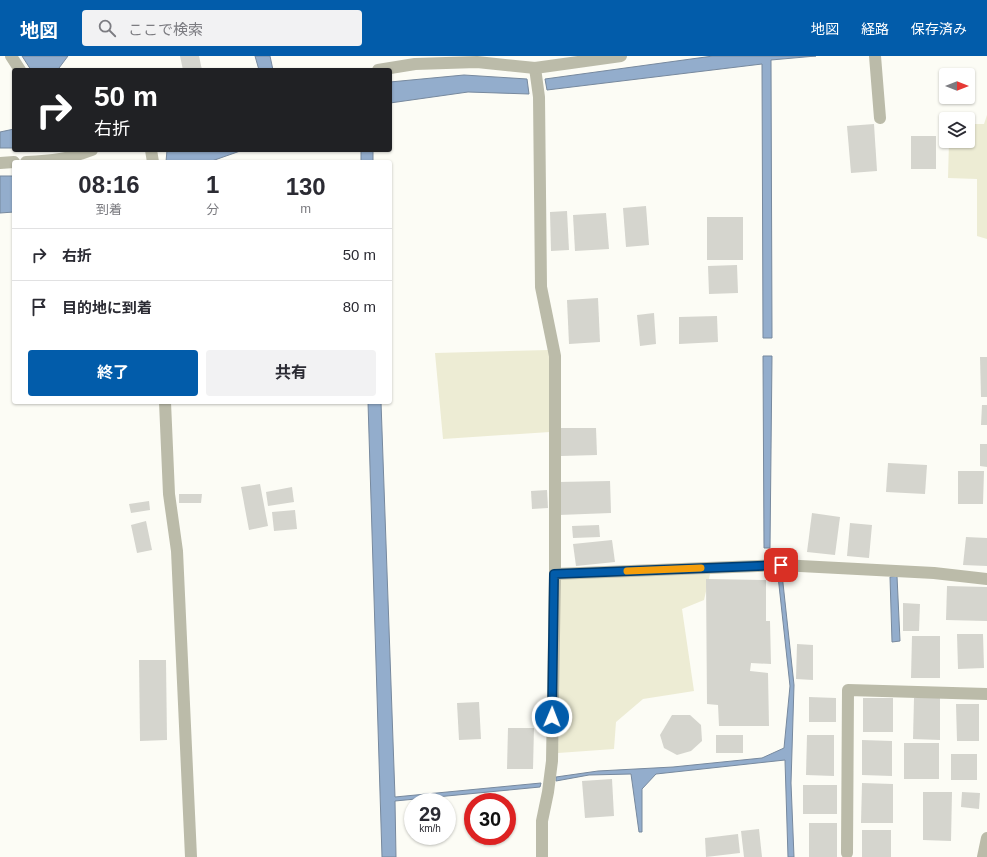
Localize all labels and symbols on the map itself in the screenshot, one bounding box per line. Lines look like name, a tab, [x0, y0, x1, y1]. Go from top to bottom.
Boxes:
north arrow	[939, 68, 975, 104]
pin	[764, 548, 798, 582]
position arrow	[531, 696, 573, 738]
speed limit sign: 30	[464, 793, 516, 845]

